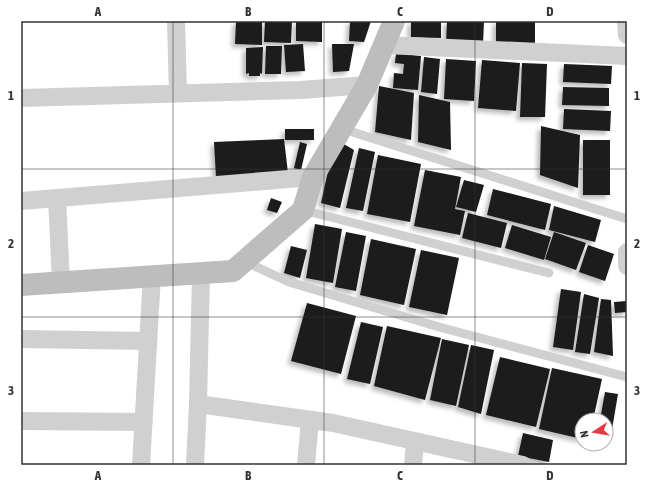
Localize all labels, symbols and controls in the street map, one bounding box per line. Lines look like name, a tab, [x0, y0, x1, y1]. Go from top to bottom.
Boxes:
text: A	[94, 4, 102, 19]
text: B	[245, 4, 252, 19]
text: C	[397, 4, 403, 19]
text: D	[546, 4, 554, 19]
text: 1	[8, 88, 14, 103]
text: 1	[634, 88, 640, 103]
text: 2	[8, 236, 14, 251]
text: 2	[634, 236, 640, 251]
text: 3	[8, 383, 14, 398]
text: 3	[634, 383, 640, 398]
north arrow	[574, 412, 614, 452]
text: N	[578, 430, 591, 439]
text: A	[94, 468, 102, 483]
text: B	[245, 468, 252, 483]
text: C	[397, 468, 403, 483]
text: D	[546, 468, 554, 483]

